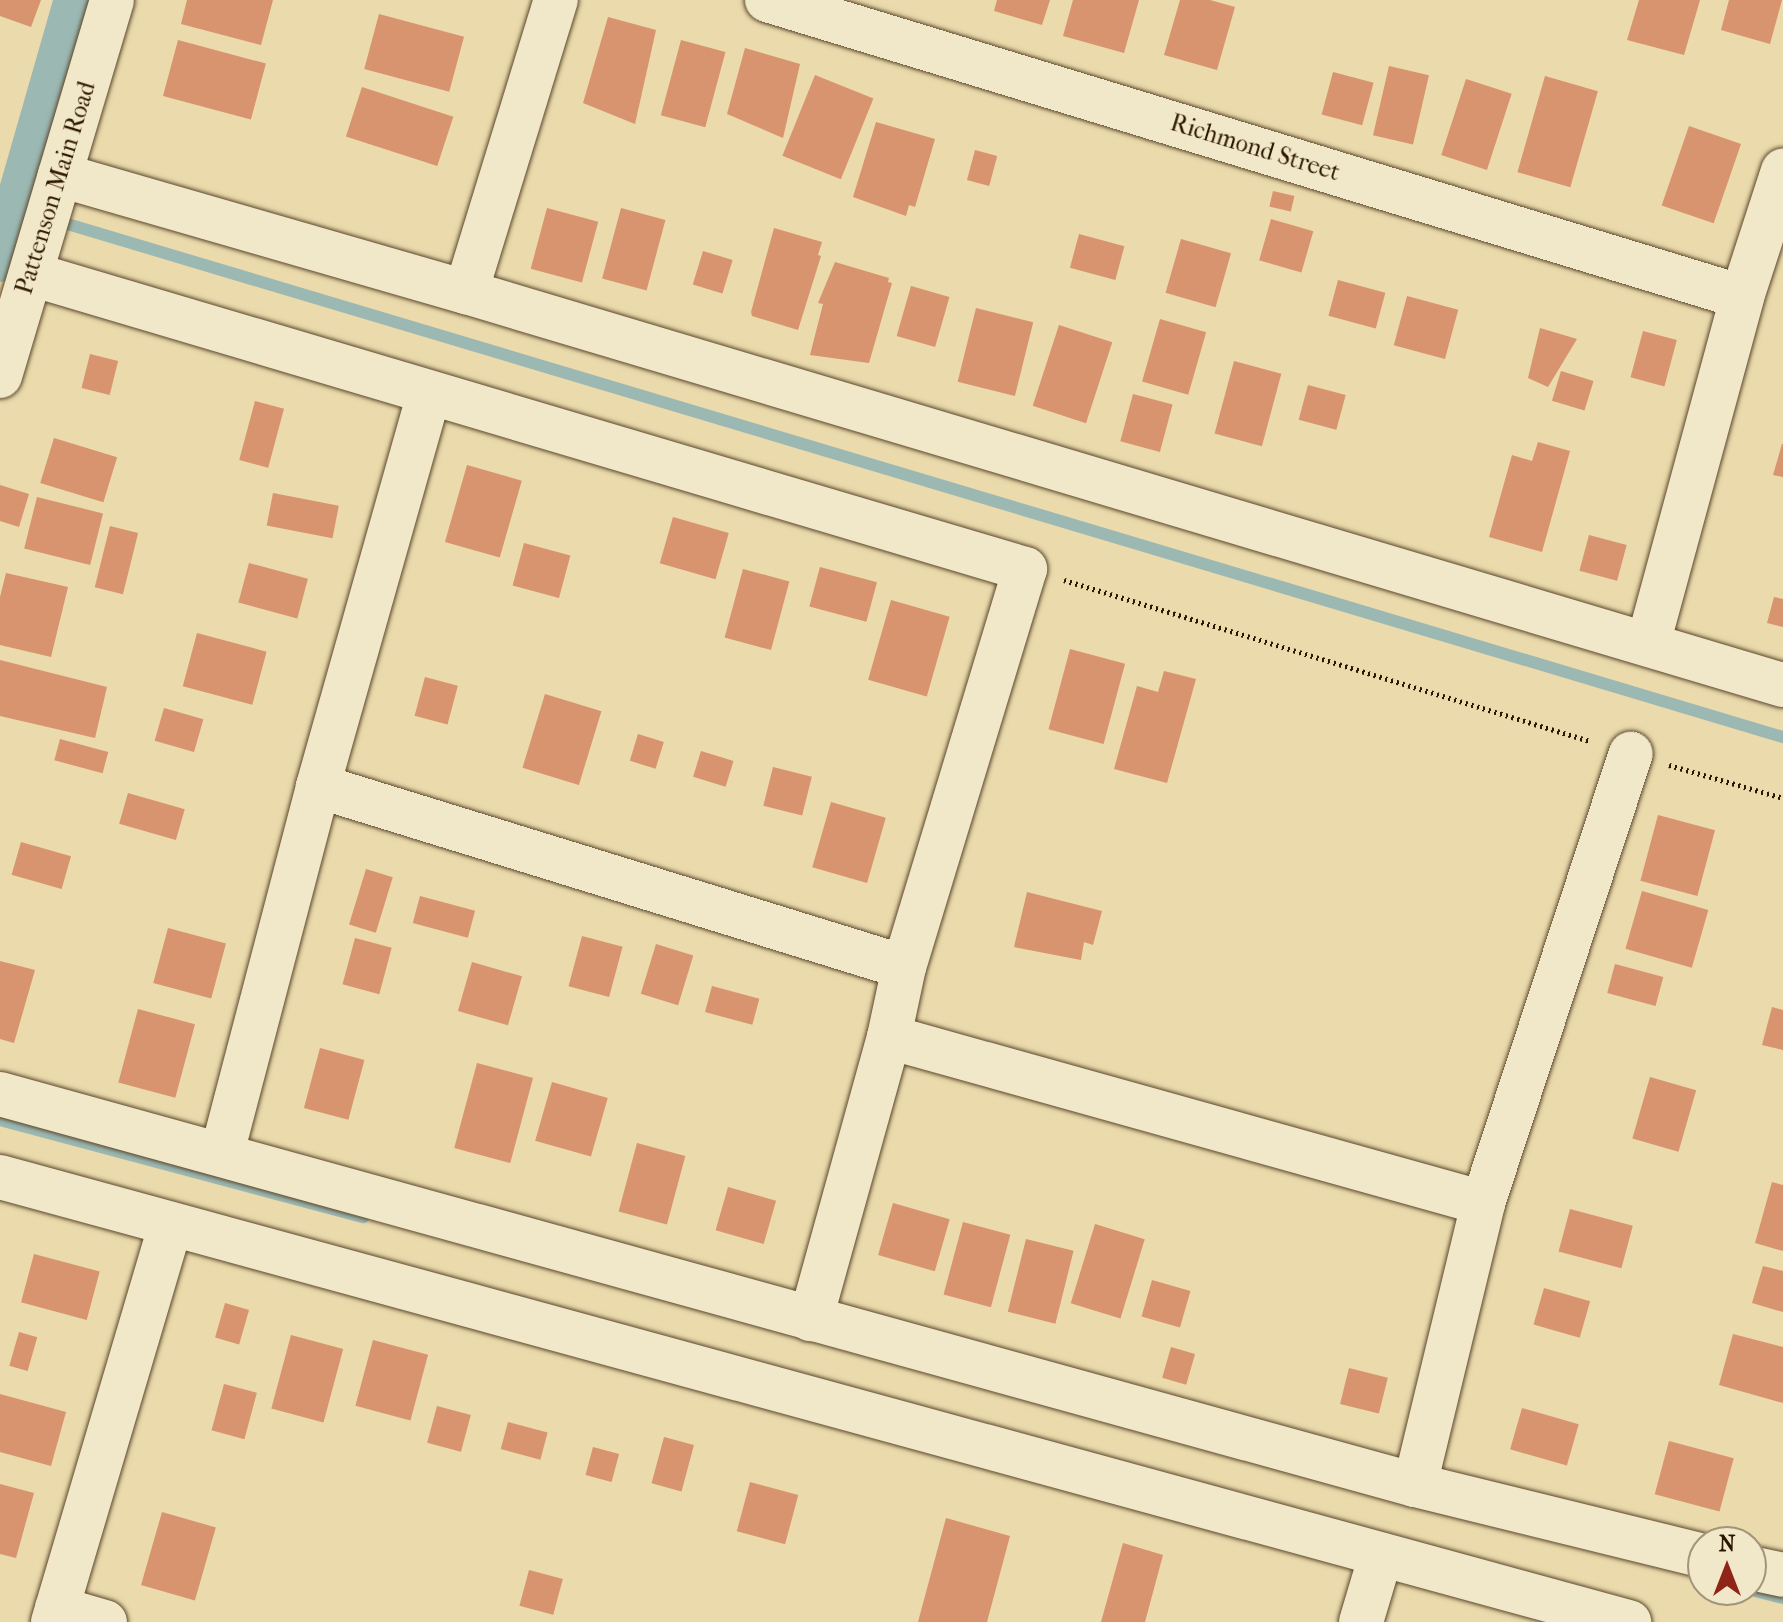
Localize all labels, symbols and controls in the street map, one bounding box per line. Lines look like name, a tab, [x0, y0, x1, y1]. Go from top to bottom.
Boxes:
street label: Pattenson Main Road	[10, 78, 102, 298]
street label: Richmond Street	[1167, 109, 1343, 187]
north arrow	[1687, 1526, 1767, 1606]
text: N	[1719, 1531, 1735, 1557]

